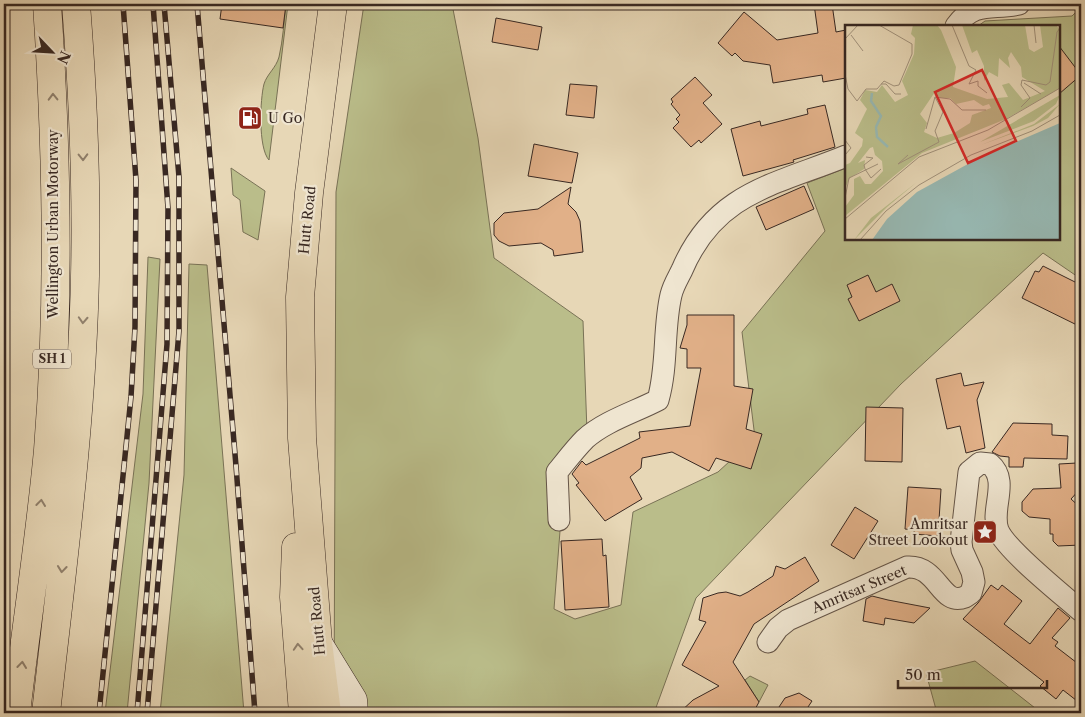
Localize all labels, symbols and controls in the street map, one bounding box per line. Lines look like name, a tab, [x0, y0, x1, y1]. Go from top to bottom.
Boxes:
inset map	[845, 25, 1060, 240]
north arrow	[28, 28, 78, 78]
text: N	[53, 48, 75, 67]
one-way arrow	[47, 92, 58, 100]
fuel station icon: U Go	[237, 105, 263, 131]
place label: U Go	[268, 109, 302, 127]
street label: Wellington Urban Motorway	[44, 129, 62, 320]
one-way arrow	[78, 154, 88, 162]
street label: Hutt Road	[294, 184, 320, 255]
one-way arrow	[77, 316, 88, 324]
road number: SH 1	[33, 349, 71, 368]
one-way arrow	[35, 499, 46, 507]
place label: Amritsar Street Lookout	[869, 515, 968, 549]
place icon: Amritsar Street Lookout	[972, 519, 998, 545]
street label: Amritsar Street	[808, 561, 909, 617]
one-way arrow	[57, 565, 68, 573]
street label: Hutt Road	[305, 586, 329, 656]
one-way arrow	[292, 643, 303, 651]
scale bar	[898, 657, 1046, 689]
one-way arrow	[16, 660, 27, 668]
text: 50 m	[905, 665, 941, 684]

